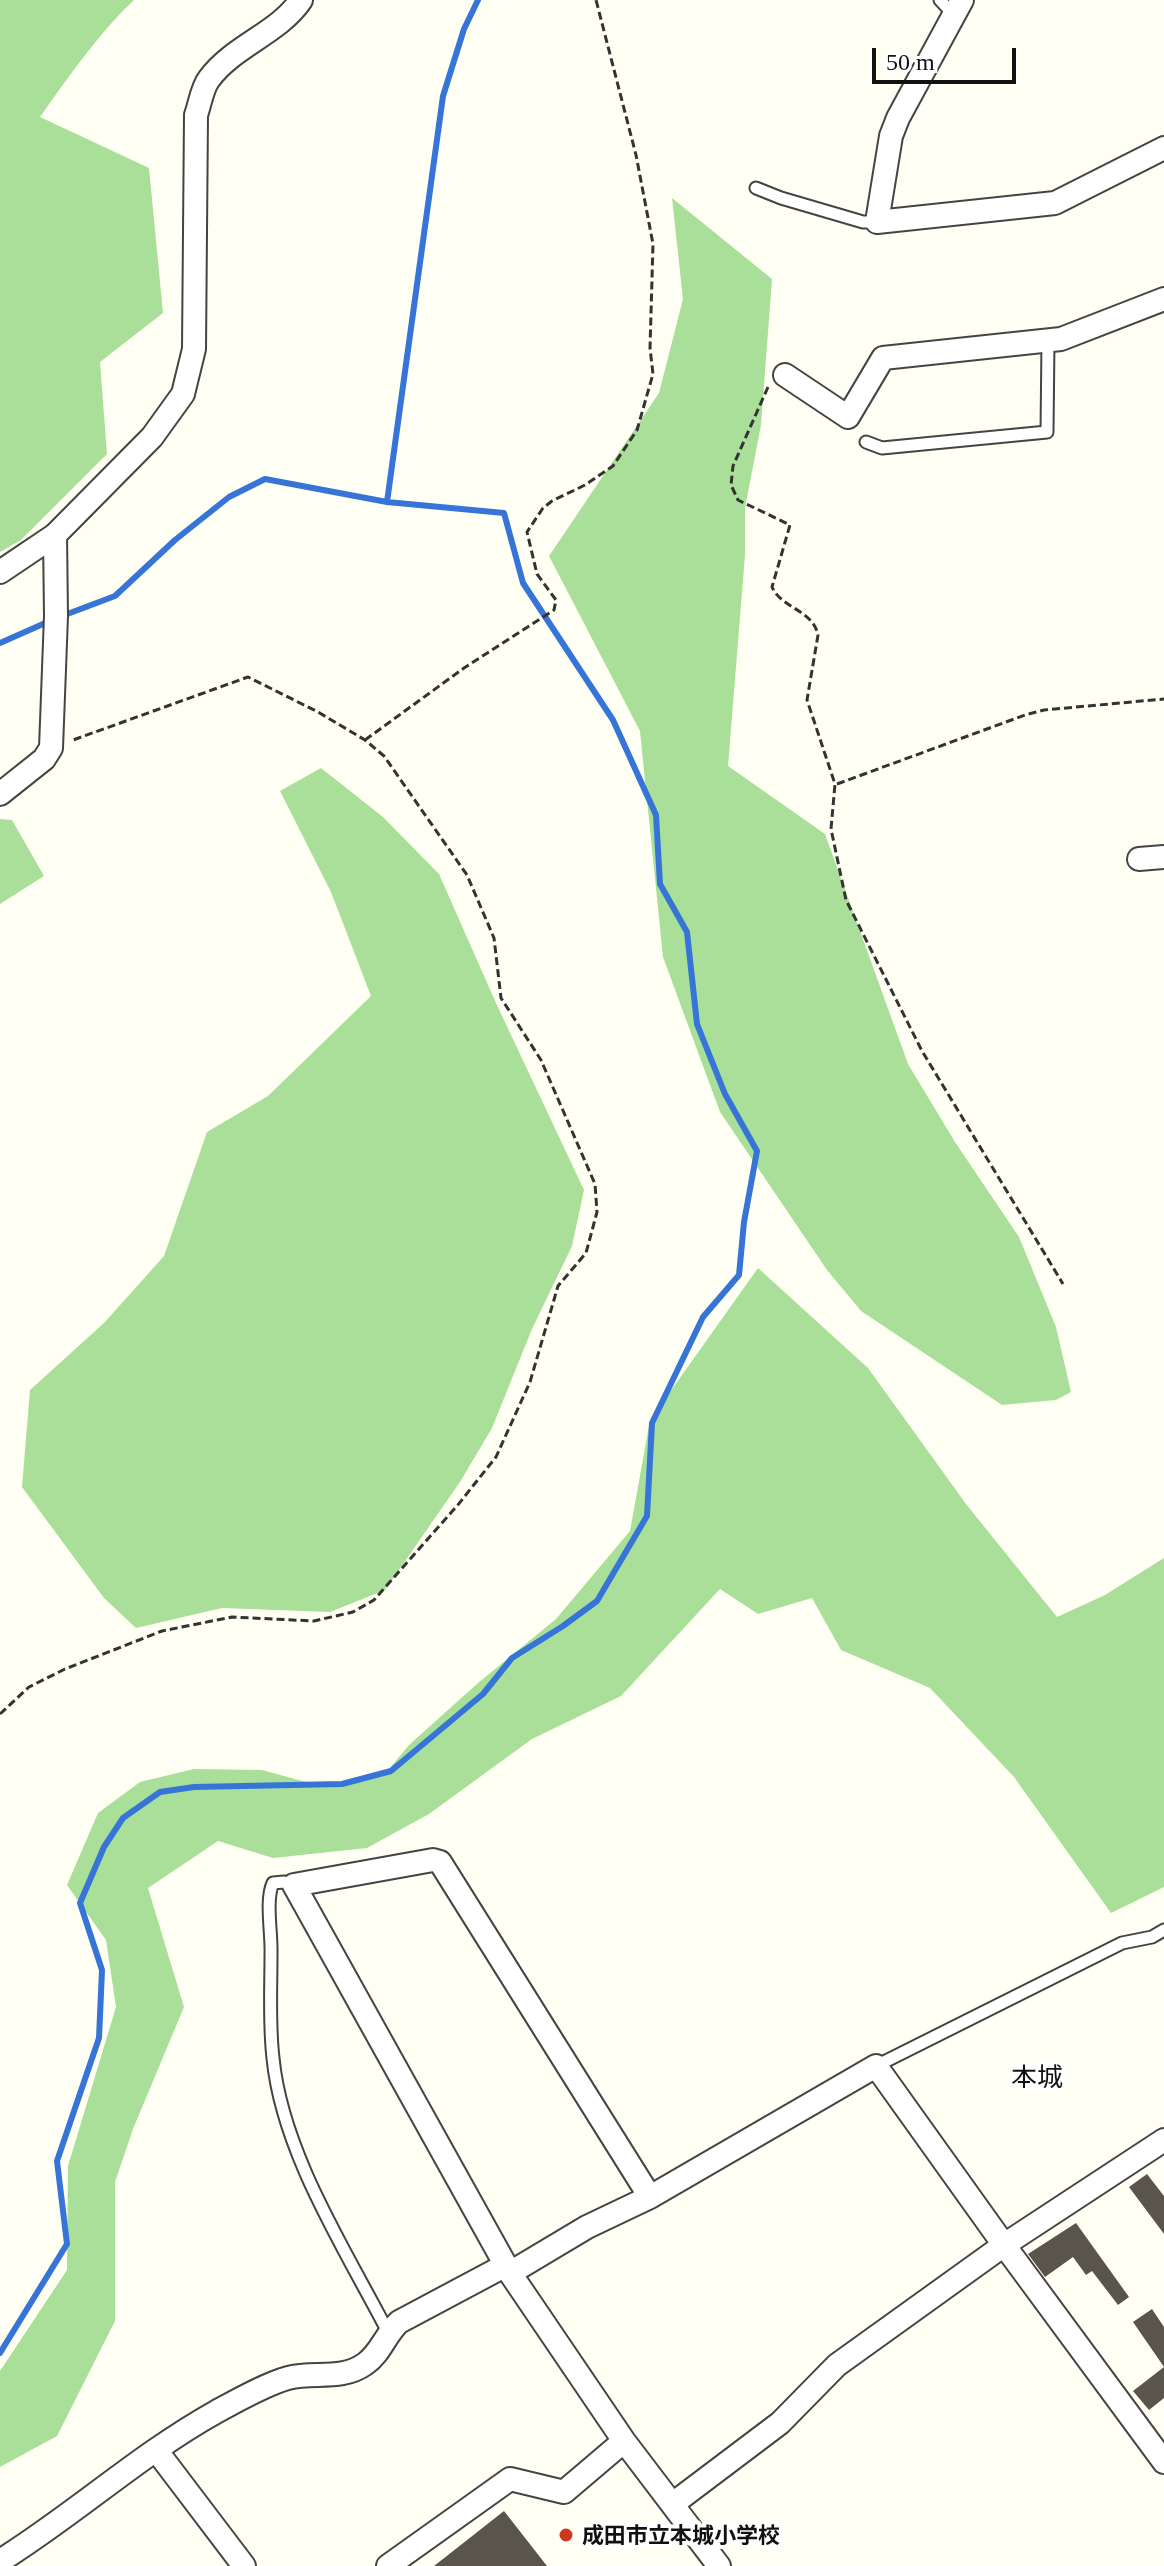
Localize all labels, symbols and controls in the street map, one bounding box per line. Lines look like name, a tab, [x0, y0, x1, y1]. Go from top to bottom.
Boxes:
scale bar	[876, 32, 1020, 82]
text: 50 m	[886, 49, 935, 75]
district label: 本城	[1011, 2060, 1063, 2092]
place label: 成田市立本城小学校	[582, 2522, 780, 2548]
marker: 成田市立本城小学校	[557, 2526, 575, 2544]

